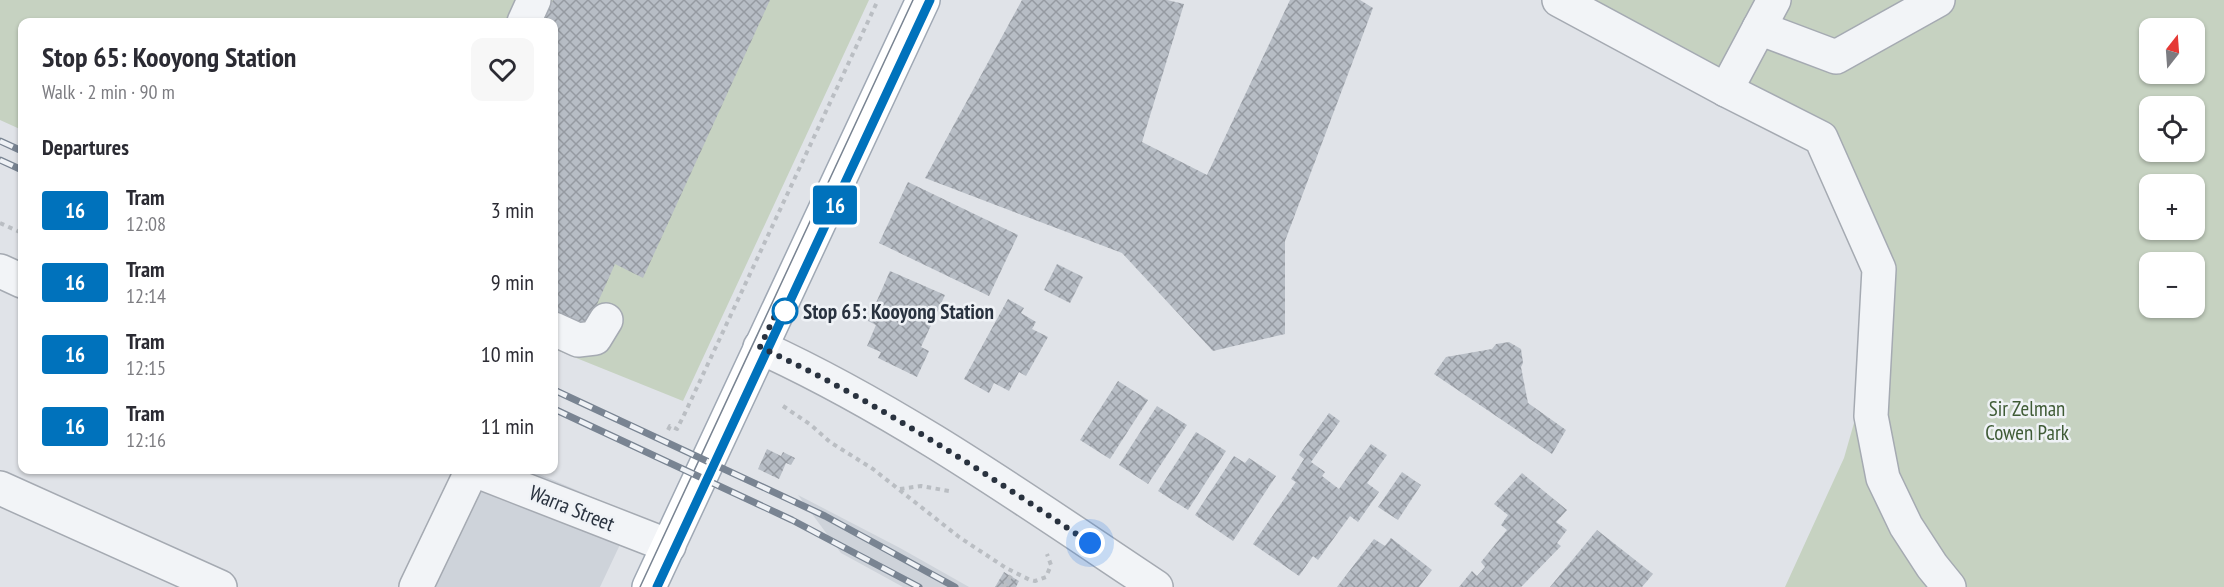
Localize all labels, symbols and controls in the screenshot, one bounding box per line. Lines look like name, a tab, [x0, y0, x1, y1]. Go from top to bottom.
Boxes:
north arrow	[2139, 18, 2205, 84]
map controls	[2139, 18, 2205, 318]
text: Stop 65: Kooyong Station	[42, 38, 296, 75]
button: heart	[471, 38, 534, 101]
text: Walk · 2 min · 90 m	[42, 79, 175, 105]
button: locate	[2139, 96, 2205, 162]
text: Departures	[42, 133, 129, 161]
button: +	[2139, 174, 2205, 240]
text: Tram	[126, 183, 165, 211]
line badge: 16	[808, 186, 862, 224]
text: 16	[825, 192, 845, 219]
text: 3 min	[491, 196, 534, 224]
text: 16	[65, 197, 85, 224]
text: 12:08	[126, 211, 166, 237]
button: −	[2139, 252, 2205, 318]
text: Tram	[126, 255, 165, 283]
text: 9 min	[491, 268, 534, 296]
text: 16	[65, 269, 85, 296]
text: 12:14	[126, 283, 166, 309]
marker: Stop 65: Kooyong Station	[772, 298, 798, 324]
place label: Stop 65: Kooyong Station	[803, 298, 994, 325]
text: Tram	[126, 327, 165, 355]
text: 10 min	[481, 340, 534, 368]
text: 16	[65, 341, 85, 368]
text: 12:15	[126, 355, 166, 381]
park label: Sir Zelman Cowen Park	[1985, 395, 2069, 446]
text: Tram	[126, 399, 165, 427]
text: 11 min	[481, 412, 534, 440]
text: 16	[65, 413, 85, 440]
text: 12:16	[126, 427, 166, 453]
street label: Warra Street	[525, 479, 619, 537]
your location	[1075, 528, 1105, 558]

